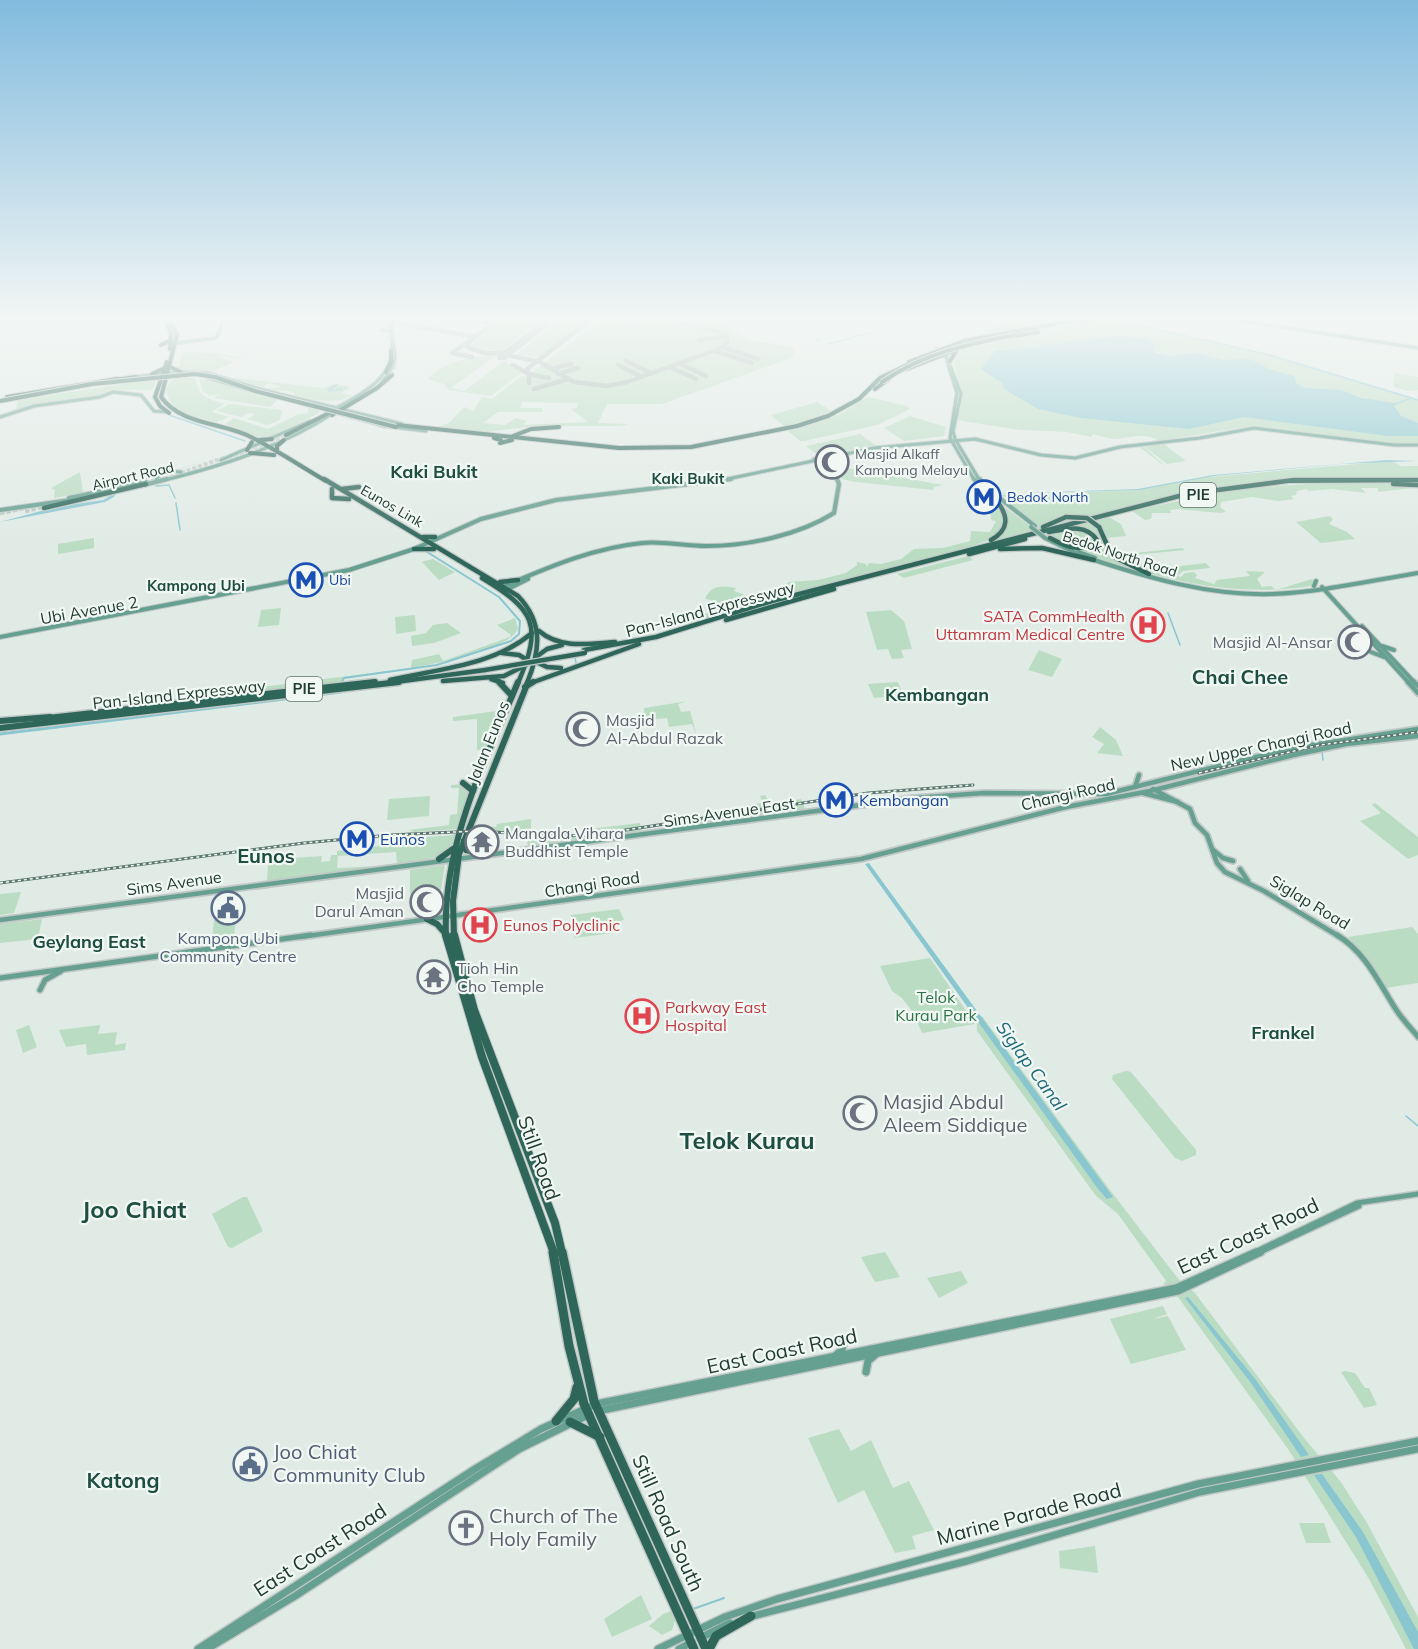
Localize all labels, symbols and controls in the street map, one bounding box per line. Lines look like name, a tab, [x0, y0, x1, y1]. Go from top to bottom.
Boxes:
mosque icon: Masjid Alkaff Kampung Melayu	[814, 444, 850, 480]
place label: Masjid Alkaff Kampung Melayu	[855, 445, 968, 479]
street label: Airport Road	[90, 458, 176, 494]
district label: Kaki Bukit	[390, 460, 478, 483]
district label: Kaki Bukit	[652, 469, 725, 488]
metro station icon: Bedok North	[966, 479, 1002, 515]
street label: Eunos Link	[357, 481, 427, 532]
road number: PIE	[1180, 483, 1216, 507]
place label: Bedok North	[1007, 488, 1088, 506]
street label: Bedok North Road	[1060, 527, 1180, 581]
metro station icon: Ubi	[288, 562, 324, 598]
place label: Ubi	[329, 571, 351, 589]
district label: Kampong Ubi	[147, 576, 245, 595]
street label: Pan-Island Expressway	[623, 577, 797, 641]
street label: Ubi Avenue 2	[39, 592, 139, 628]
place label: SATA CommHealth Uttamram Medical Centre	[935, 606, 1125, 644]
hospital icon: SATA CommHealth Uttamram Medical Centre	[1130, 607, 1166, 643]
mosque icon: Masjid Al-Ansar	[1337, 624, 1373, 660]
place label: Masjid Al-Ansar	[1213, 632, 1332, 652]
district label: Chai Chee	[1192, 664, 1288, 689]
street label: Pan-Island Expressway	[91, 675, 267, 713]
road number: PIE	[286, 677, 322, 701]
district label: Kembangan	[885, 683, 989, 706]
street label: Jalan Eunos	[462, 698, 514, 786]
place label: Masjid Al-Abdul Razak	[606, 710, 724, 748]
mosque icon: Masjid Al-Abdul Razak	[565, 711, 601, 747]
street label: New Upper Changi Road	[1169, 717, 1353, 775]
street label: Changi Road	[1019, 773, 1117, 815]
metro station icon: Kembangan	[818, 782, 854, 818]
place label: Kembangan	[859, 790, 949, 810]
street label: Sims Avenue East	[662, 793, 796, 831]
metro station icon: Eunos	[339, 821, 375, 857]
place label: Mangala Vihara Buddhist Temple	[505, 823, 628, 861]
temple icon: Mangala Vihara Buddhist Temple	[464, 824, 500, 860]
place label: Eunos	[380, 829, 425, 849]
district label: Eunos	[237, 843, 295, 868]
street label: Sims Avenue	[125, 866, 223, 900]
street label: Changi Road	[543, 867, 641, 901]
street label: Siglap Road	[1266, 870, 1354, 934]
place label: Masjid Darul Aman	[315, 883, 404, 921]
mosque icon: Masjid Darul Aman	[409, 884, 445, 920]
public building icon: Kampong Ubi Community Centre	[210, 890, 246, 926]
hospital icon: Eunos Polyclinic	[462, 907, 498, 943]
place label: Eunos Polyclinic	[503, 915, 620, 935]
place label: Kampong Ubi Community Centre	[160, 928, 296, 966]
district label: Geylang East	[32, 930, 146, 953]
place label: Tioh Hin Cho Temple	[457, 958, 544, 996]
temple icon: Tioh Hin Cho Temple	[416, 959, 452, 995]
park label: Telok Kurau Park	[895, 987, 978, 1025]
place label: Parkway East Hospital	[665, 997, 767, 1035]
hospital icon: Parkway East Hospital	[624, 998, 660, 1034]
water label: Siglap Canal	[991, 1016, 1072, 1116]
district label: Frankel	[1251, 1021, 1315, 1044]
place label: Masjid Abdul Aleem Siddique	[883, 1089, 1027, 1137]
mosque icon: Masjid Abdul Aleem Siddique	[842, 1095, 878, 1131]
street label: Still Road	[513, 1112, 566, 1203]
district label: Telok Kurau	[680, 1125, 814, 1155]
street label: East Coast Road	[1173, 1192, 1322, 1279]
district label: Joo Chiat	[82, 1194, 186, 1224]
street label: East Coast Road	[704, 1322, 859, 1379]
place label: Joo Chiat Community Club	[273, 1439, 426, 1487]
public building icon: Joo Chiat Community Club	[232, 1446, 268, 1482]
street label: Still Road South	[627, 1450, 710, 1595]
district label: Katong	[86, 1467, 160, 1493]
street label: Marine Parade Road	[934, 1477, 1124, 1550]
street label: East Coast Road	[249, 1497, 391, 1602]
place label: Church of The Holy Family	[489, 1503, 618, 1551]
church icon: Church of The Holy Family	[448, 1510, 484, 1546]

